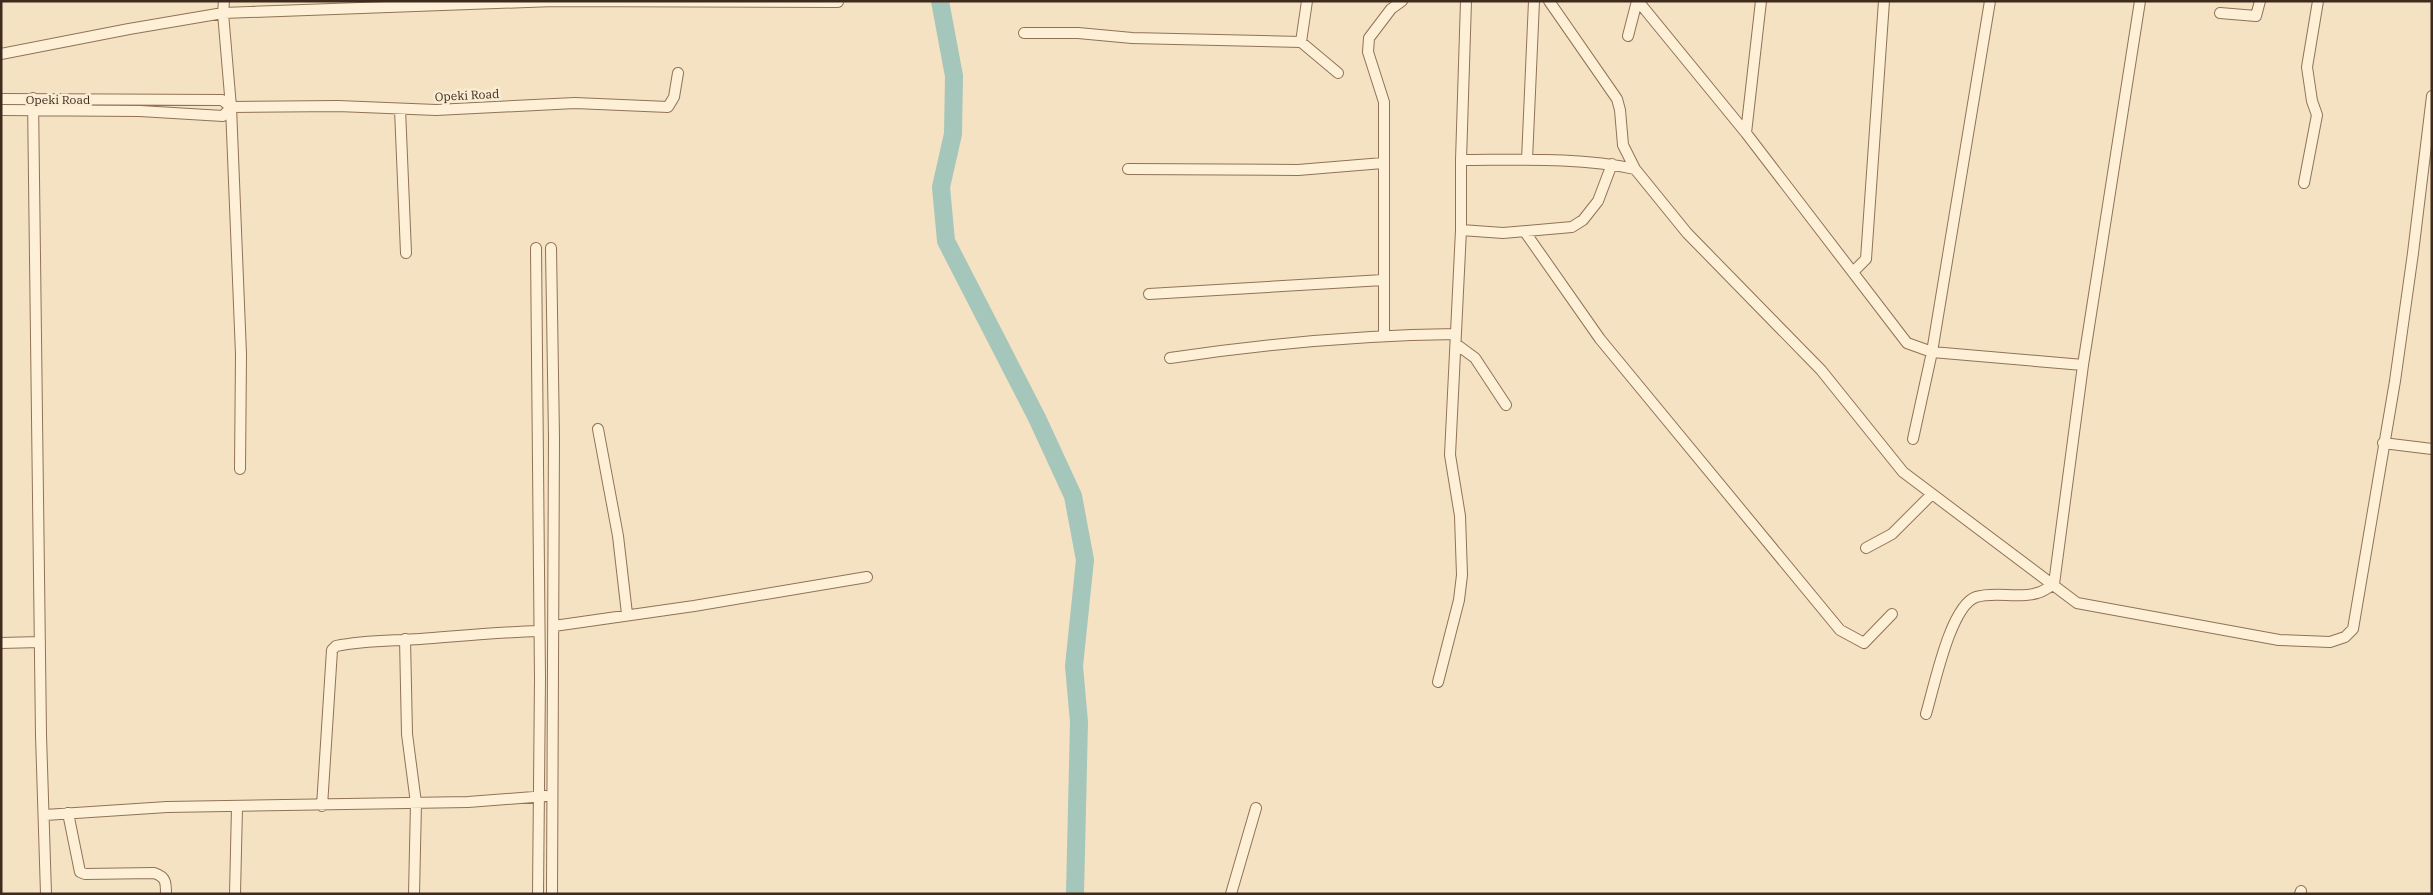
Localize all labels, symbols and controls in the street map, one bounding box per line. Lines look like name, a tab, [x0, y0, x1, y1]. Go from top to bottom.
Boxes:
street label: Opeki Road	[434, 86, 500, 104]
street label: Opeki Road	[26, 92, 90, 107]

